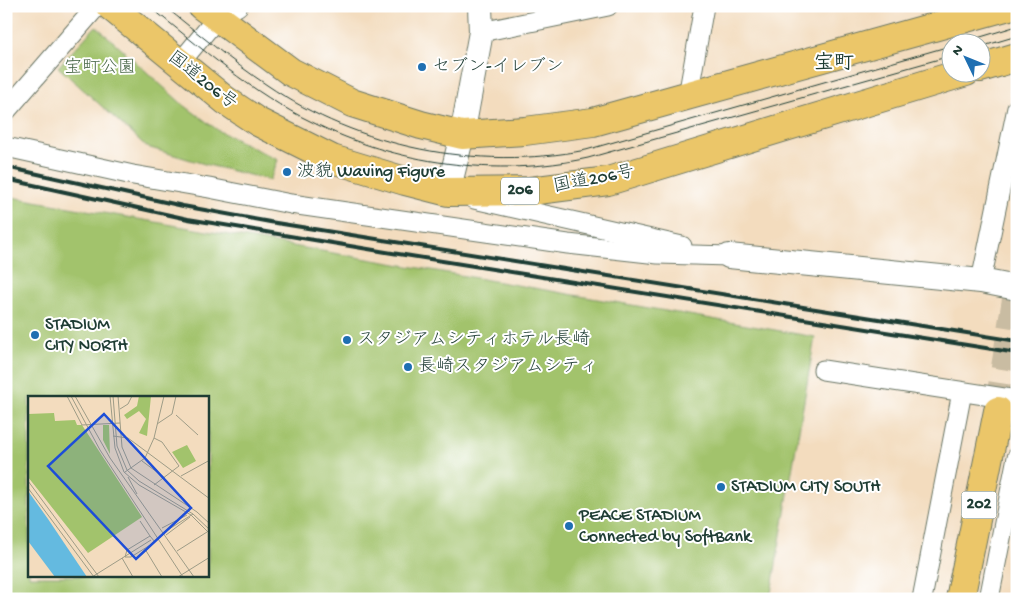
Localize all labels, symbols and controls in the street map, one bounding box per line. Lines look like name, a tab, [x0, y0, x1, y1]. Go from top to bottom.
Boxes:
north arrow	[940, 32, 990, 82]
text: N	[949, 42, 968, 60]
street label: 国道206号	[163, 47, 241, 115]
district label: 宝町	[814, 51, 854, 76]
place label: セブン-イレブン	[432, 56, 564, 78]
park label: 宝町公園	[64, 57, 136, 79]
marker: セブン-イレブン	[416, 61, 428, 73]
place label: 波貌 Waving Figure	[297, 161, 446, 183]
street label: 国道206号	[551, 161, 636, 198]
marker: 波貌 Waving Figure	[281, 166, 293, 178]
road number: 206	[501, 178, 539, 205]
place label: STADIUM CITY NORTH	[45, 315, 129, 357]
marker: STADIUM CITY NORTH	[29, 329, 41, 341]
place label: スタジアムシティホテル長崎	[357, 329, 590, 351]
marker: スタジアムシティホテル長崎	[341, 334, 353, 346]
place label: 長崎スタジアムシティ	[418, 356, 598, 378]
marker: 長崎スタジアムシティ	[402, 361, 414, 373]
inset map	[28, 396, 209, 578]
place label: STADIUM CITY SOUTH	[731, 477, 881, 498]
marker: STADIUM CITY SOUTH	[715, 481, 727, 493]
road number: 202	[962, 492, 996, 518]
place label: PEACE STADIUM Connected by SoftBank	[578, 506, 753, 548]
marker: PEACE STADIUM Connected by SoftBank	[563, 520, 575, 532]

